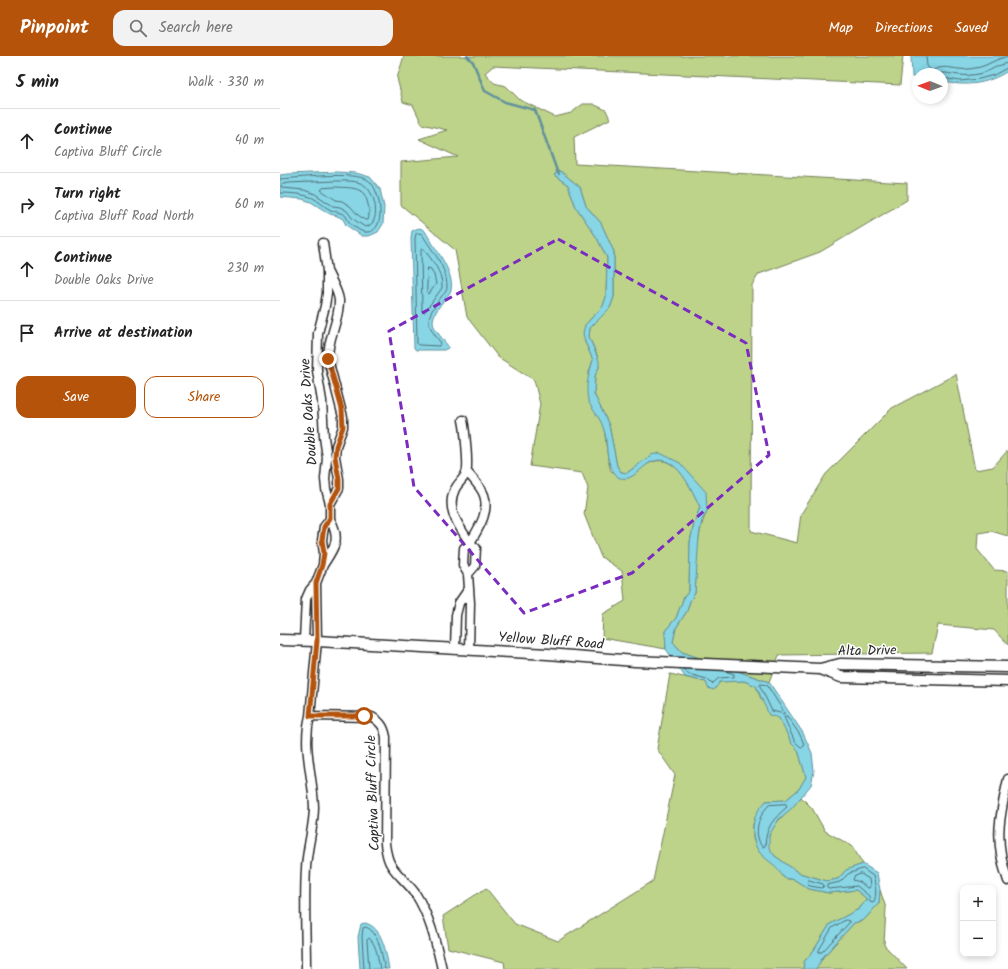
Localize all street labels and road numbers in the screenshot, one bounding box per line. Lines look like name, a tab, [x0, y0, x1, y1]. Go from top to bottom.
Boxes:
street label: Double Oaks Drive	[294, 357, 324, 466]
street label: Yellow Bluff Road	[497, 626, 606, 656]
street label: Alta Drive	[837, 639, 897, 663]
street label: Captiva Bluff Circle	[360, 734, 386, 851]

